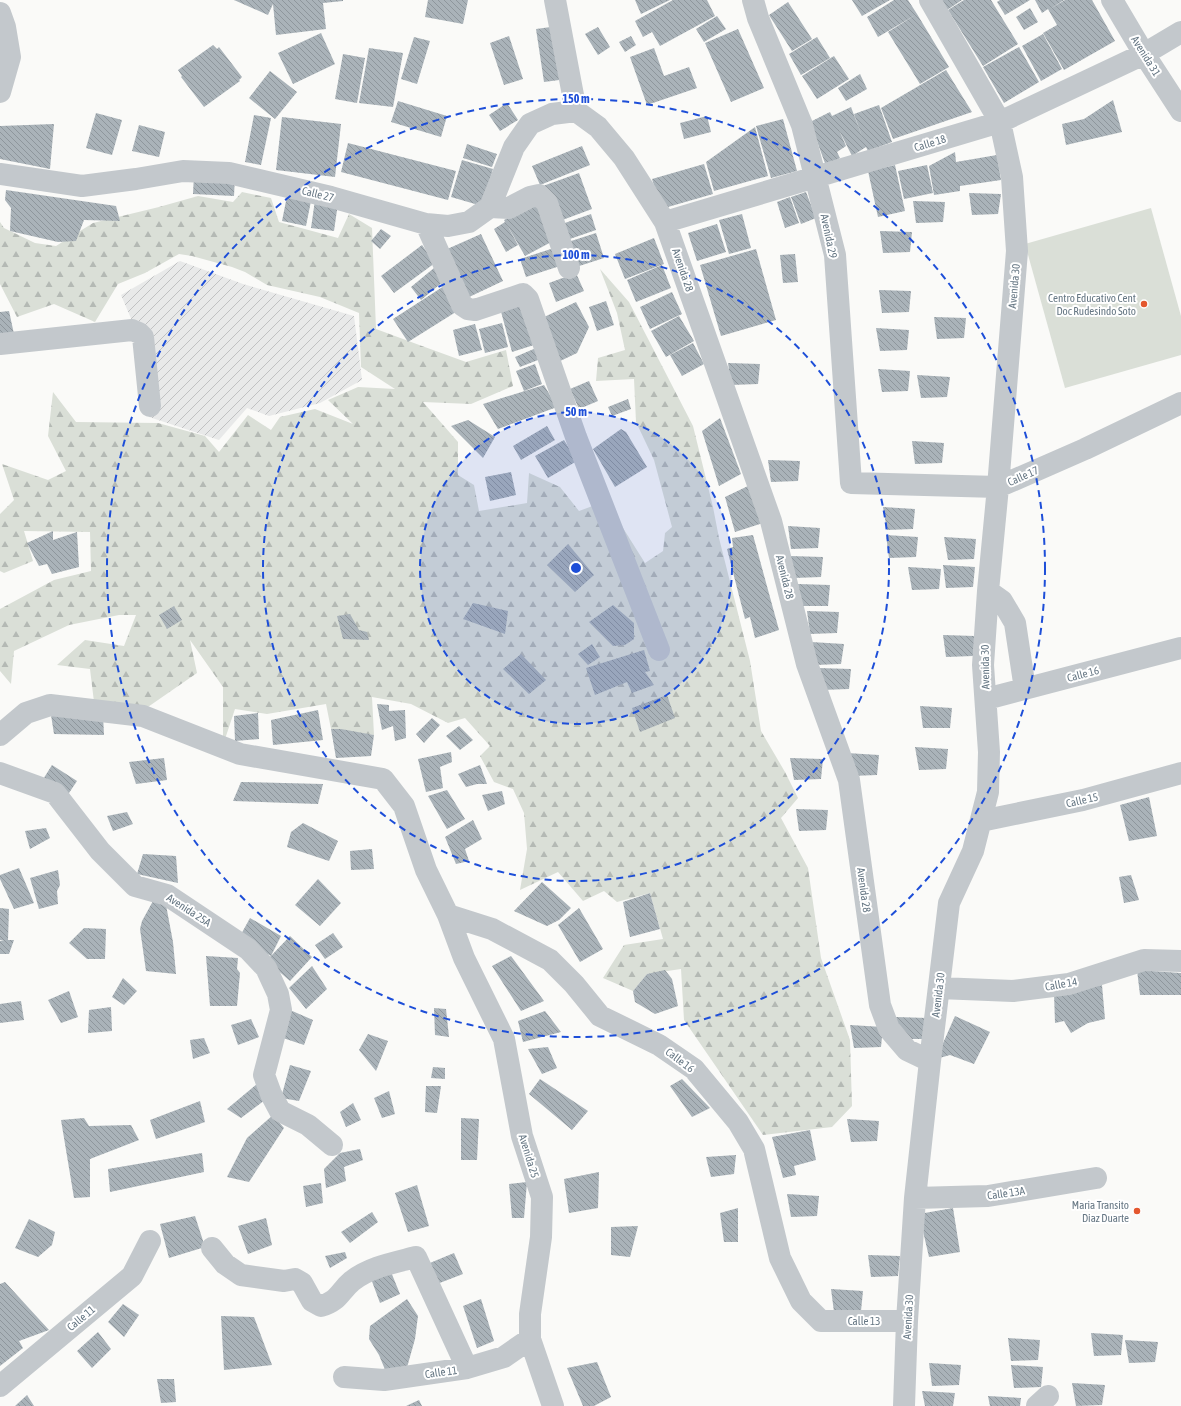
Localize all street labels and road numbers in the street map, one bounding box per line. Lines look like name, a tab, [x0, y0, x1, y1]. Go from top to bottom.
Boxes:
street label: Avenida 31	[1129, 34, 1163, 78]
street label: Calle 18	[913, 132, 947, 154]
street label: Calle 27	[301, 184, 335, 204]
street label: Avenida 29	[818, 213, 840, 259]
street label: Avenida 28	[670, 247, 696, 293]
street label: Avenida 30	[1006, 263, 1022, 309]
street label: Calle 17	[1006, 464, 1040, 488]
street label: Avenida 28	[774, 554, 796, 600]
street label: Avenida 30	[979, 644, 991, 690]
street label: Calle 16	[1066, 664, 1100, 684]
street label: Calle 15	[1065, 790, 1099, 810]
street label: Avenida 28	[855, 867, 873, 913]
street label: Avenida 25A	[165, 891, 214, 929]
street label: Avenida 30	[929, 972, 947, 1018]
street label: Calle 14	[1044, 975, 1078, 993]
street label: Calle 16	[663, 1045, 697, 1075]
street label: Avenida 25	[517, 1133, 541, 1179]
street label: Calle 13A	[986, 1184, 1026, 1202]
street label: Avenida 30	[901, 1294, 915, 1340]
street label: Calle 11	[65, 1303, 97, 1333]
street label: Calle 13	[848, 1315, 880, 1327]
street label: Calle 11	[424, 1364, 458, 1380]

